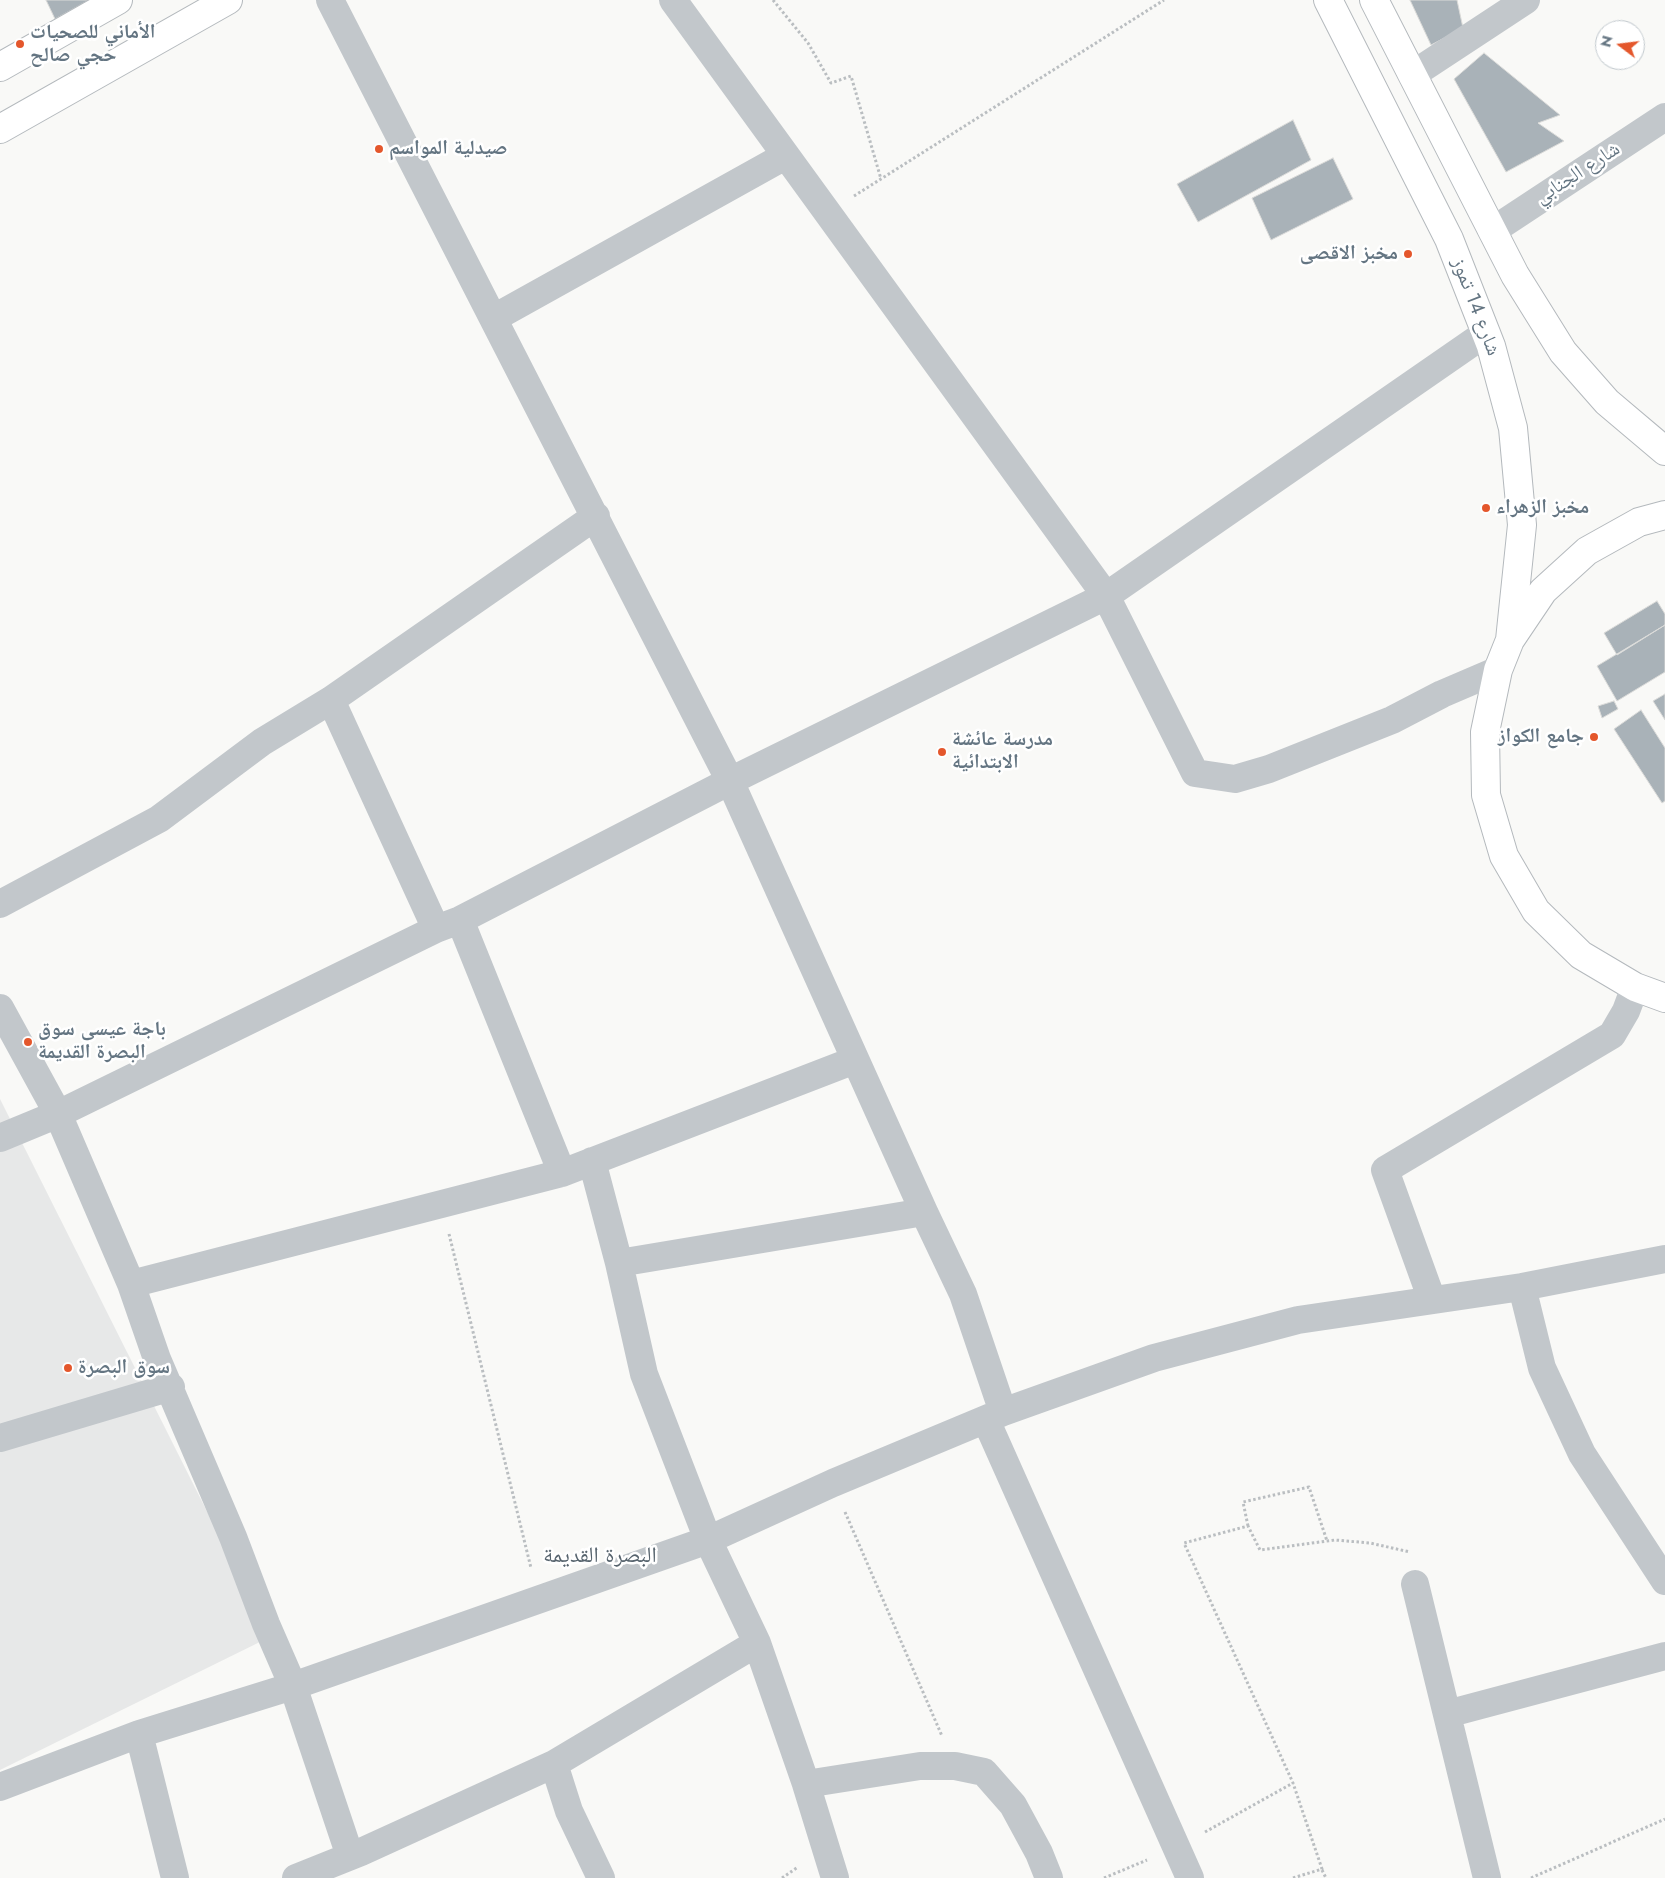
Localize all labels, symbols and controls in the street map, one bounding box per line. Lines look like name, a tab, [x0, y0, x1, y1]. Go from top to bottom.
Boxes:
north arrow	[1595, 20, 1645, 70]
place label: الأماني للصحيات حجي صالح	[30, 21, 155, 68]
text: N	[1595, 33, 1618, 49]
marker: الأماني للصحيات حجي صالح	[14, 38, 26, 50]
place label: صيدلية المواسم	[389, 137, 507, 161]
street label: شارع الجنابي	[1531, 138, 1625, 210]
marker: صيدلية المواسم	[373, 143, 385, 155]
place label: مخبز الاقصى	[1300, 242, 1398, 266]
marker: مخبز الاقصى	[1402, 248, 1414, 260]
street label: شارع 14 تموز	[1445, 255, 1505, 359]
place label: مخبز الزهراء	[1496, 496, 1589, 520]
marker: مخبز الزهراء	[1480, 502, 1492, 514]
place label: جامع الكواز	[1498, 725, 1584, 749]
place label: مدرسة عائشة الابتدائية	[952, 728, 1053, 775]
marker: جامع الكواز	[1588, 731, 1600, 743]
marker: مدرسة عائشة الابتدائية	[936, 746, 948, 758]
place label: باجة عيسى سوق البصرة القديمة	[38, 1018, 166, 1065]
marker: باجة عيسى سوق البصرة القديمة	[22, 1036, 34, 1048]
place label: سوق البصرة	[78, 1356, 170, 1380]
marker: سوق البصرة	[62, 1362, 74, 1374]
district label: البصرة القديمة	[543, 1544, 657, 1570]

